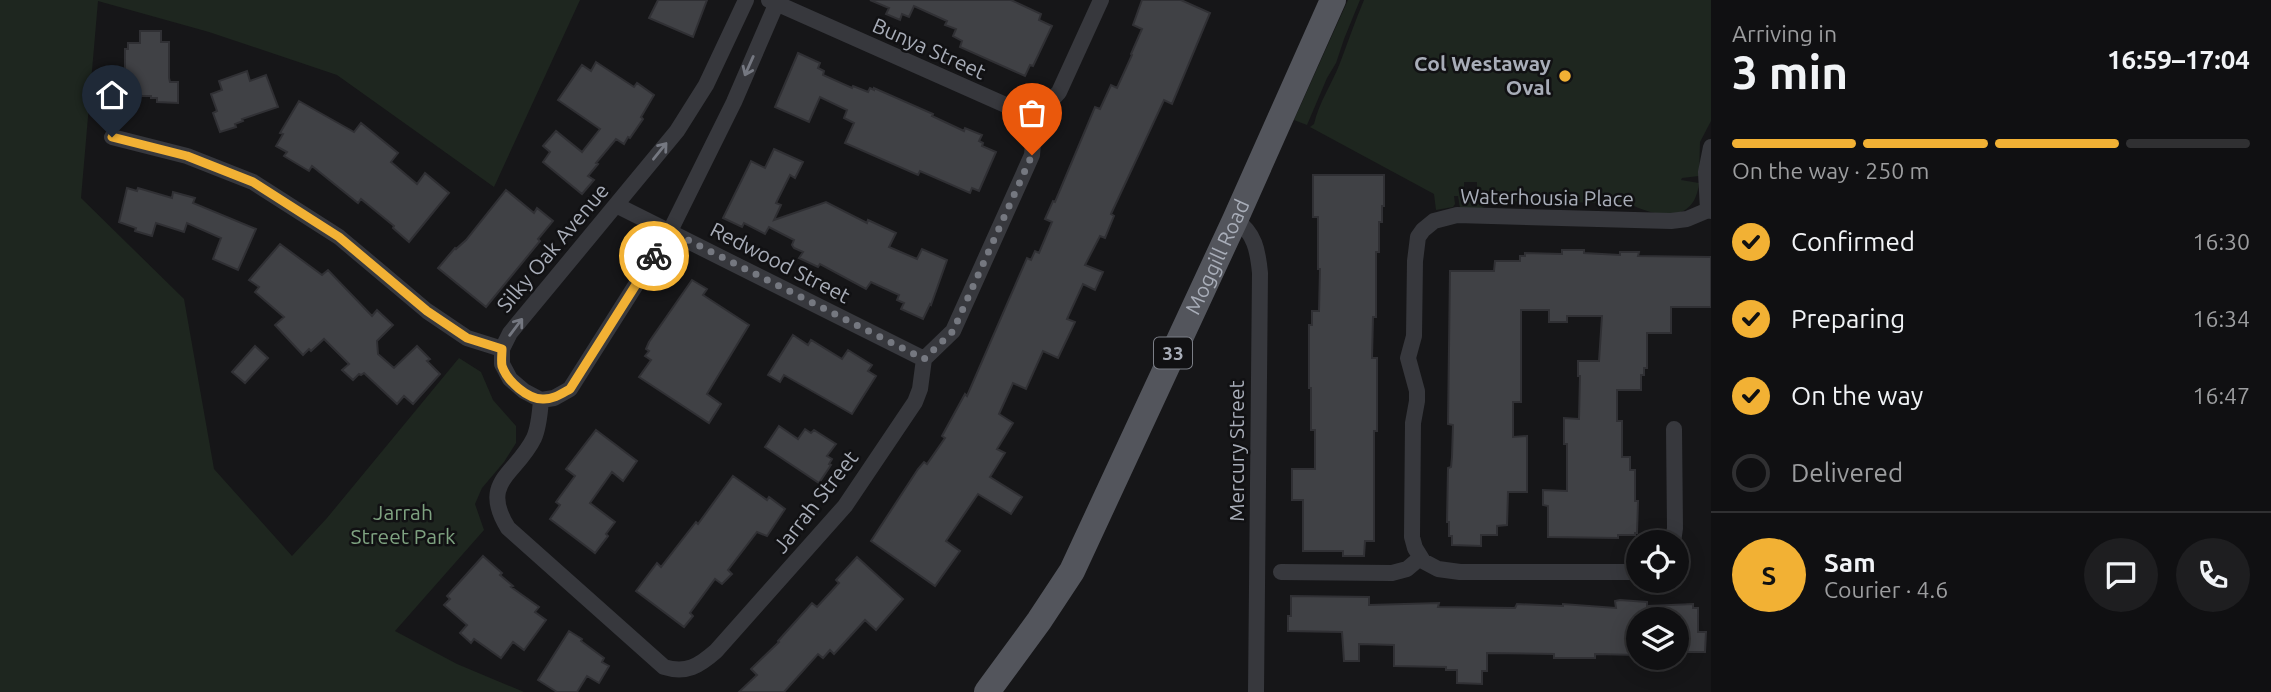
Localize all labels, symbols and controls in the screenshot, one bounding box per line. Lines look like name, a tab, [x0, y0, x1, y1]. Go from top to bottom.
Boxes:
street label: Bunya Street	[869, 12, 990, 84]
text: Arriving in	[1732, 21, 1837, 46]
text: 16:59–17:04	[2107, 45, 2250, 74]
text: 3 min	[1732, 46, 1848, 98]
place label: Col Westaway Oval	[1414, 51, 1551, 99]
one-way arrow	[742, 55, 755, 77]
pin	[82, 65, 142, 137]
marker: Col Westaway Oval	[1557, 68, 1573, 84]
icon: home	[93, 76, 131, 114]
pin	[1002, 83, 1062, 155]
icon: bag	[1013, 94, 1051, 132]
one-way arrow	[652, 143, 668, 161]
text: On the way · 250 m	[1732, 158, 1929, 183]
street label: Silky Oak Avenue	[491, 178, 613, 317]
street label: Waterhousia Place	[1460, 183, 1634, 211]
street label: Moggill Road	[1180, 195, 1254, 318]
street label: Redwood Street	[707, 217, 854, 308]
courier	[619, 221, 689, 291]
icon: check	[1732, 223, 1770, 261]
text: Confirmed	[1791, 227, 1915, 256]
text: 16:30	[2192, 229, 2250, 254]
icon: bike	[635, 237, 673, 275]
icon: check	[1732, 300, 1770, 338]
text: Preparing	[1791, 304, 1905, 333]
text: 16:34	[2192, 306, 2250, 331]
one-way arrow	[508, 318, 523, 337]
road number: 33	[1154, 338, 1192, 368]
icon: check	[1732, 377, 1770, 415]
street label: Mercury Street	[1224, 380, 1248, 522]
text: On the way	[1791, 381, 1923, 410]
text: 16:47	[2192, 383, 2250, 408]
street label: Jarrah Street	[768, 445, 863, 557]
text: Delivered	[1791, 458, 1903, 487]
park label: Jarrah Street Park	[350, 500, 456, 548]
map controls	[1626, 530, 1689, 670]
button: locate	[1626, 530, 1689, 593]
button: chat	[2084, 538, 2158, 612]
button: phone	[2176, 538, 2250, 612]
text: Sam	[1824, 548, 1876, 577]
text: S	[1762, 561, 1776, 590]
text: Courier · 4.6	[1824, 577, 1948, 602]
button: layers	[1626, 607, 1689, 670]

